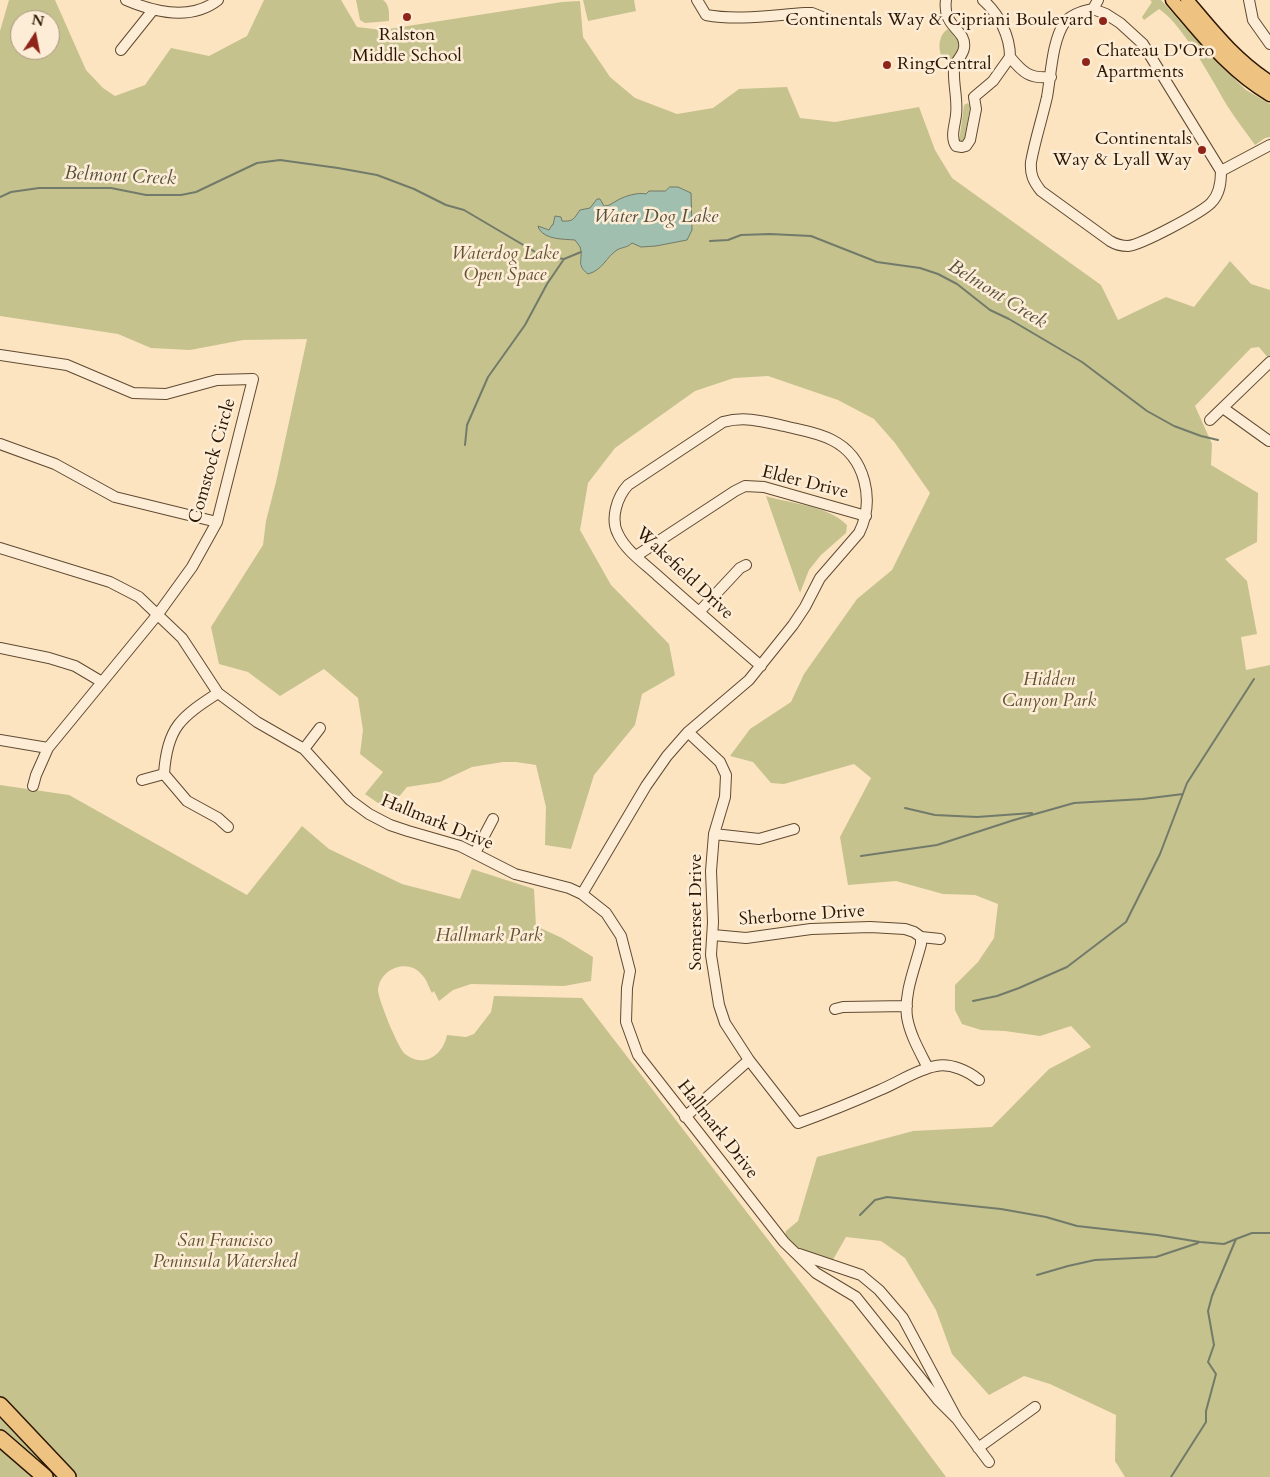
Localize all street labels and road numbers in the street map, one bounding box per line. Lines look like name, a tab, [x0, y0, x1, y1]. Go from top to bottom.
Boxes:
street label: Comstock Circle	[185, 396, 241, 526]
street label: Elder Drive	[760, 462, 850, 504]
street label: Wakefield Drive	[630, 523, 738, 625]
street label: Hallmark Drive	[378, 791, 496, 855]
street label: Somerset Drive	[686, 854, 708, 970]
street label: Sherborne Drive	[738, 901, 866, 931]
street label: Hallmark Drive	[672, 1076, 762, 1184]

